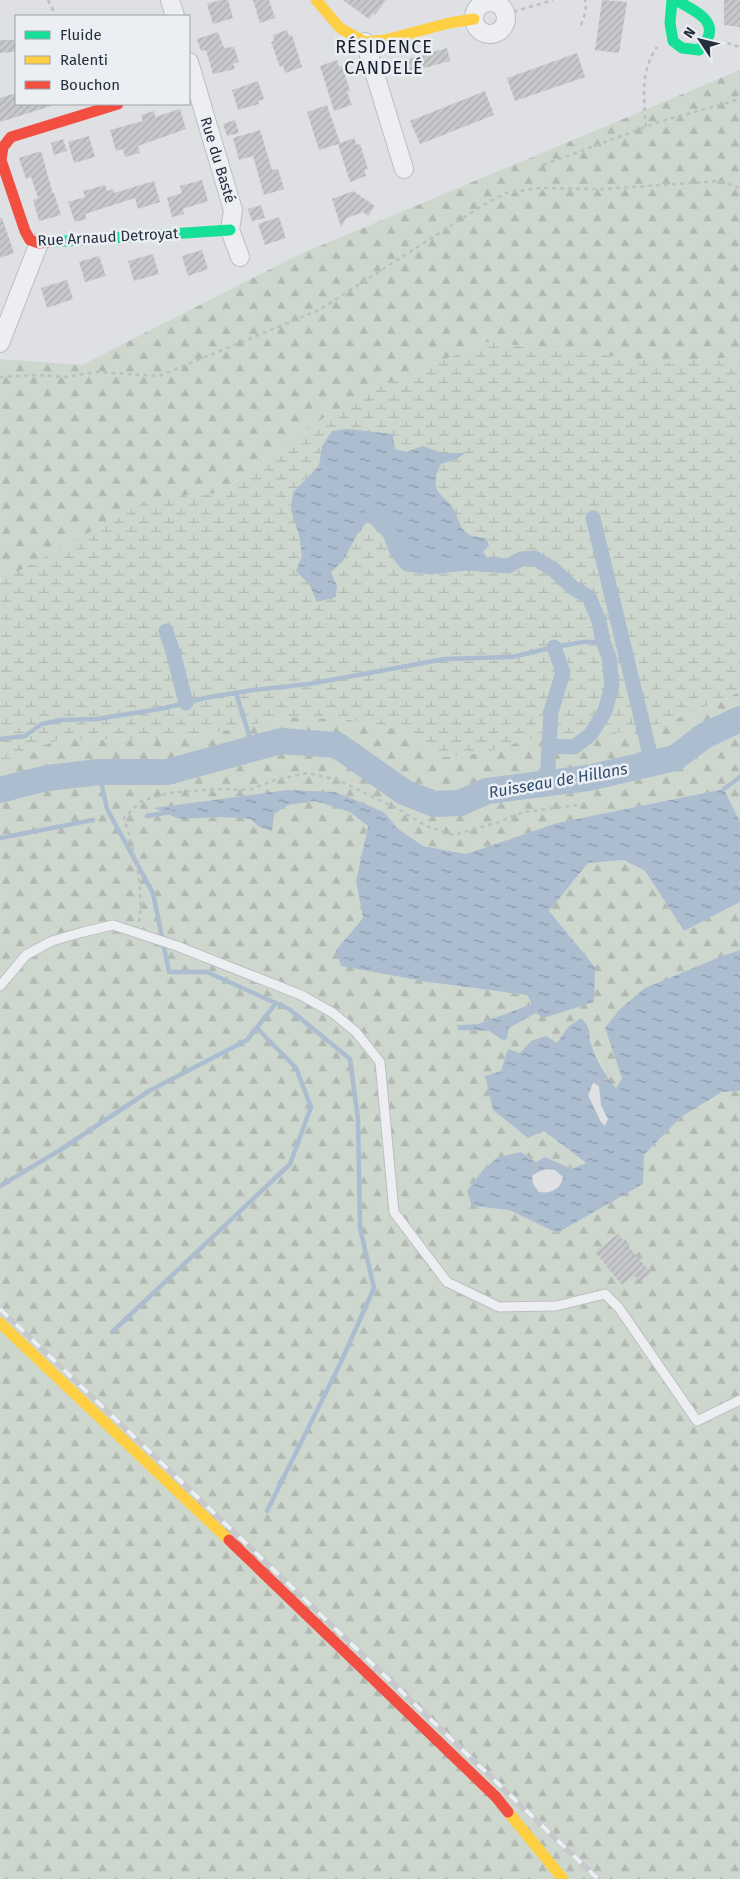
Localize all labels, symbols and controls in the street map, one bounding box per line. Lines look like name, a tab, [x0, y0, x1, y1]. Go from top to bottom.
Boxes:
legend	[15, 15, 190, 105]
north arrow	[675, 15, 725, 65]
text: N	[680, 24, 699, 42]
text: Fluide	[60, 26, 102, 44]
district label: RÉSIDENCE CANDELÉ	[335, 35, 433, 79]
text: Ralenti	[60, 51, 108, 69]
text: Bouchon	[60, 76, 120, 94]
street label: Rue du Basté	[196, 115, 240, 205]
street label: Rue Arnaud Detroyat	[37, 224, 179, 250]
water label: Ruisseau de Hillans	[487, 759, 629, 802]

